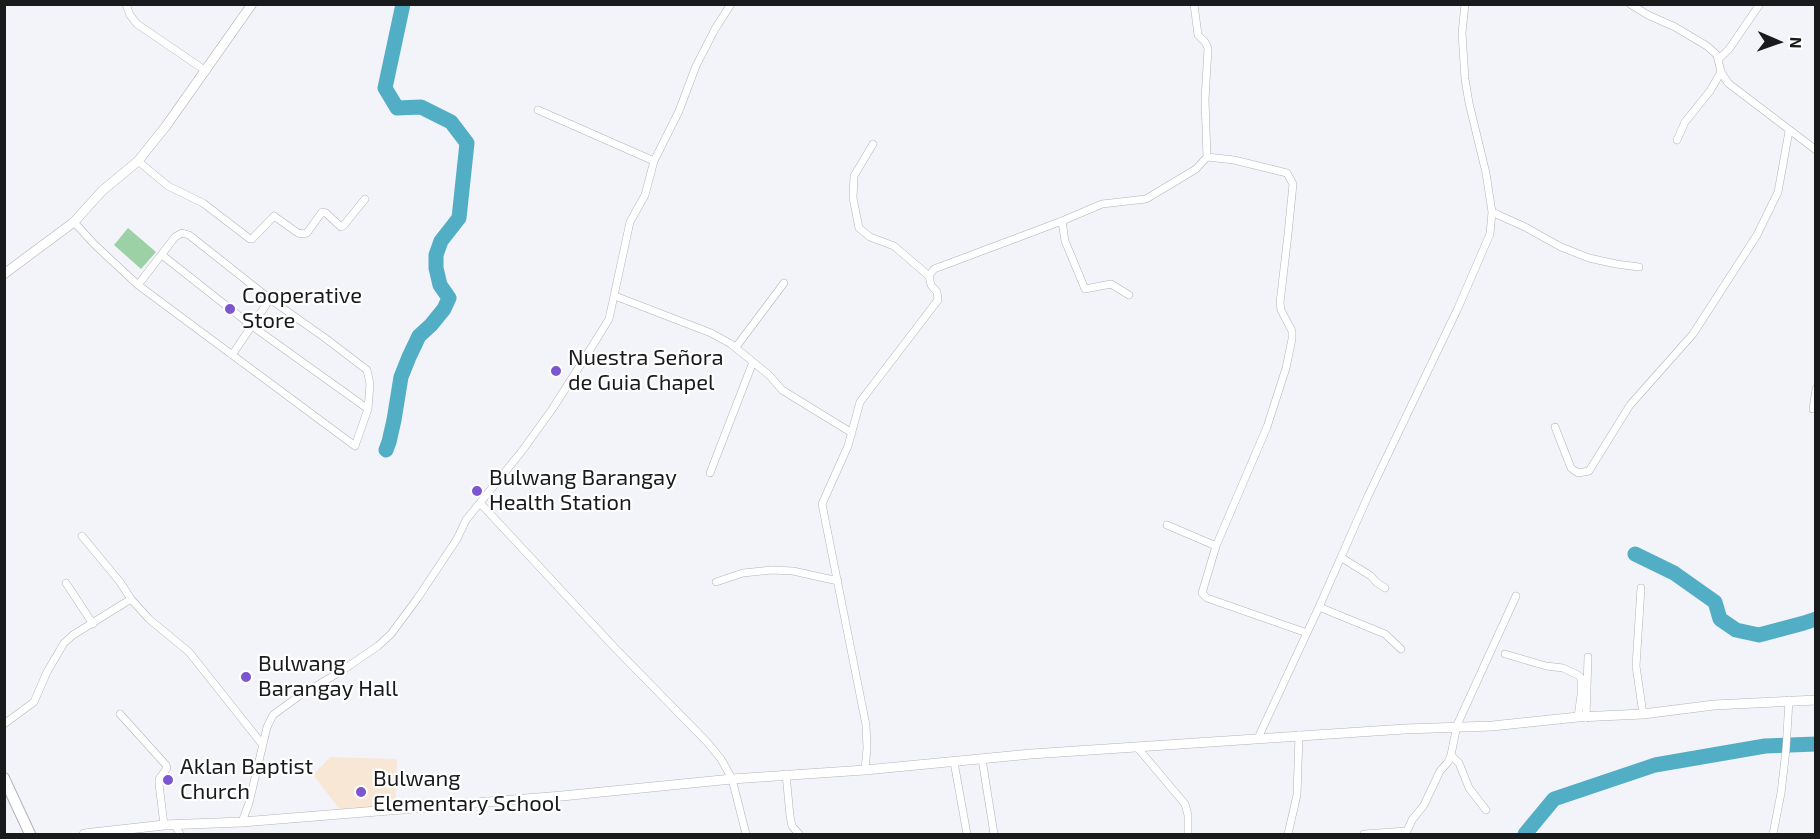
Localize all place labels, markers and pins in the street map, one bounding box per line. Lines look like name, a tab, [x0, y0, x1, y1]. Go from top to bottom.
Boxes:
place label: Cooperative Store	[242, 283, 362, 334]
marker: Cooperative Store	[223, 302, 237, 316]
place label: Nuestra Señora de Guia Chapel	[568, 345, 724, 396]
marker: Nuestra Señora de Guia Chapel	[549, 364, 563, 378]
place label: Bulwang Barangay Health Station	[489, 465, 677, 516]
marker: Bulwang Barangay Health Station	[470, 484, 484, 498]
place label: Bulwang Barangay Hall	[258, 651, 398, 702]
marker: Bulwang Barangay Hall	[239, 670, 253, 684]
place label: Aklan Baptist Church	[180, 754, 313, 806]
place label: Bulwang Elementary School	[373, 766, 561, 818]
marker: Aklan Baptist Church	[161, 773, 175, 787]
marker: Bulwang Elementary School	[354, 785, 368, 799]

